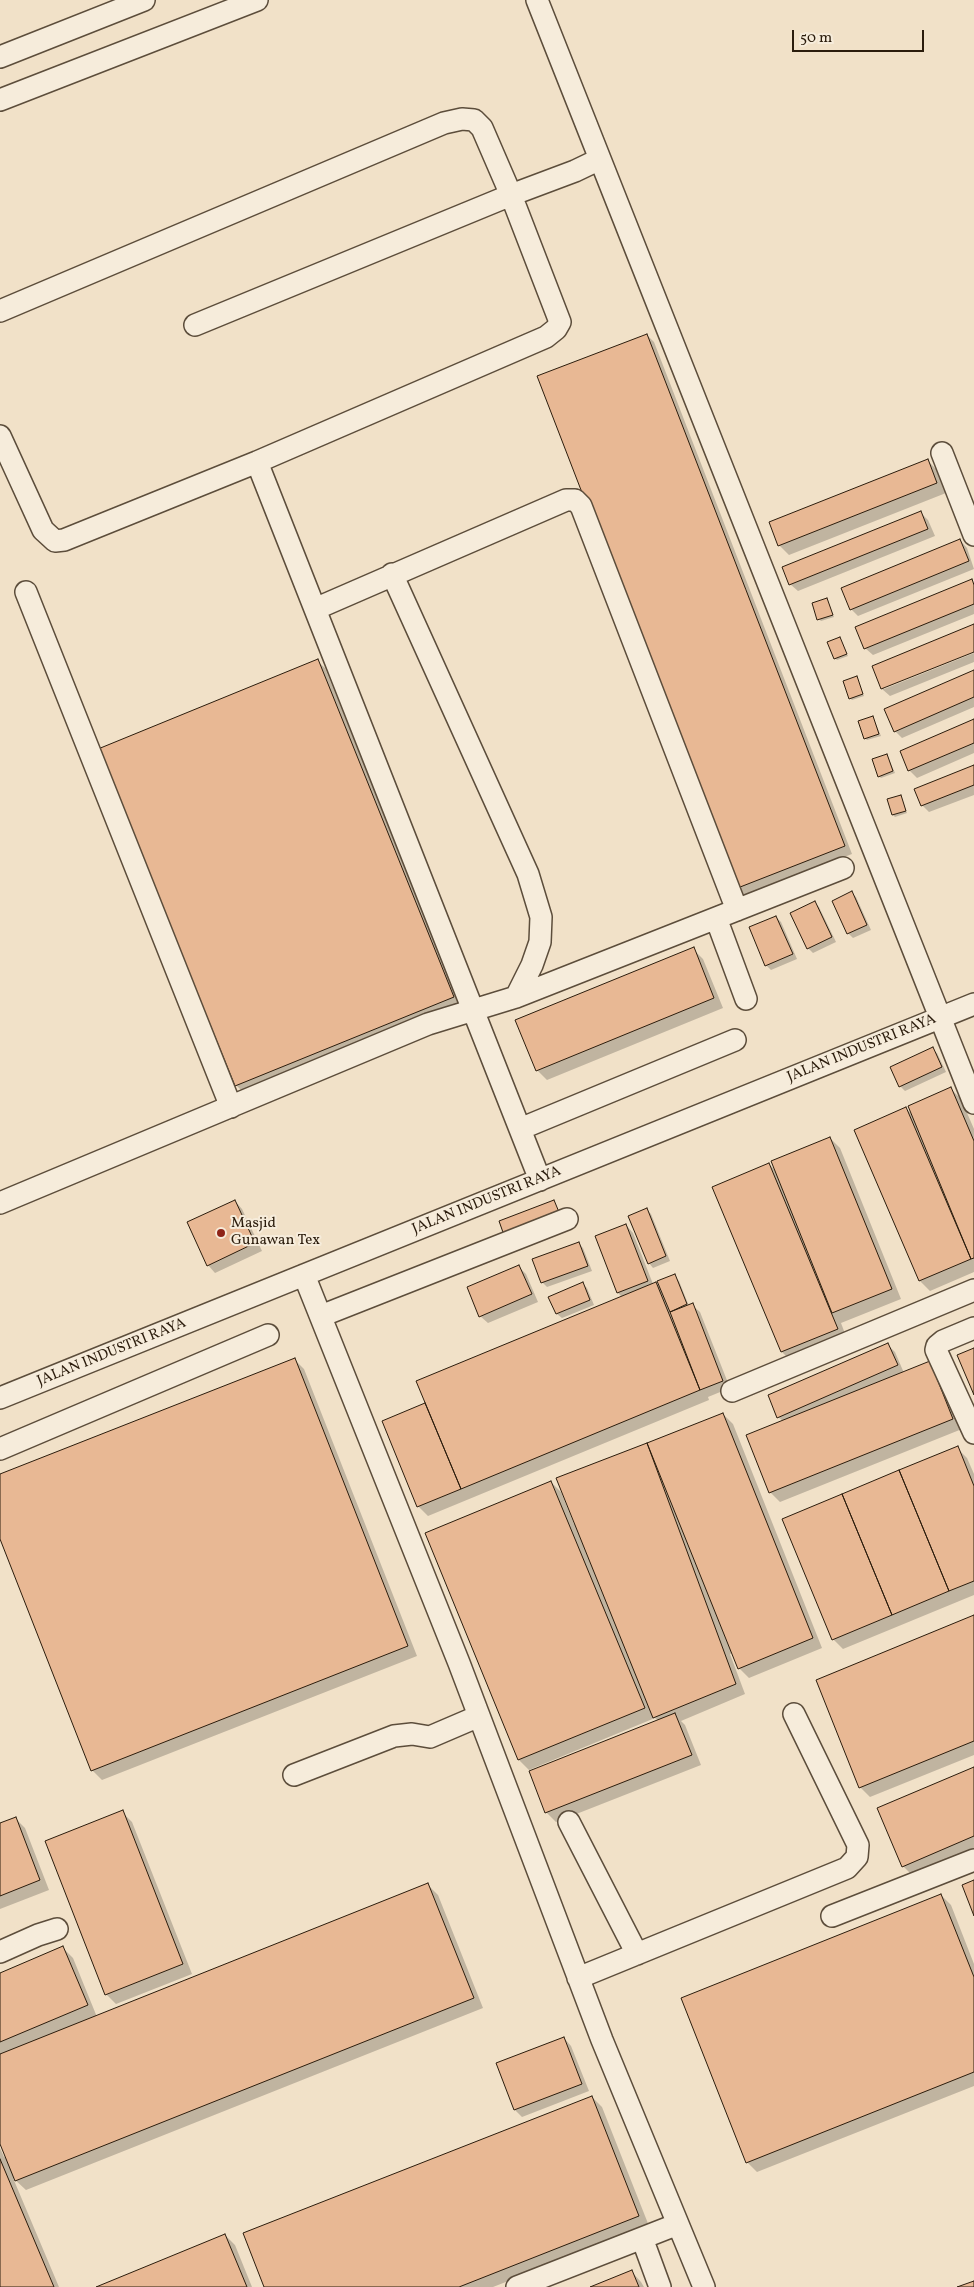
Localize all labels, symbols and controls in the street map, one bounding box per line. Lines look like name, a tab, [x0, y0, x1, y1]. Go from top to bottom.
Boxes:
scale bar	[794, 20, 926, 52]
text: 50 m	[800, 28, 832, 49]
street label: JALAN INDUSTRI RAYA	[785, 1011, 939, 1087]
street label: JALAN INDUSTRI RAYA	[410, 1163, 564, 1239]
place label: Masjid Gunawan Tex	[231, 1215, 320, 1250]
marker: Masjid Gunawan Tex	[215, 1227, 227, 1239]
street label: JALAN INDUSTRI RAYA	[35, 1315, 189, 1391]

